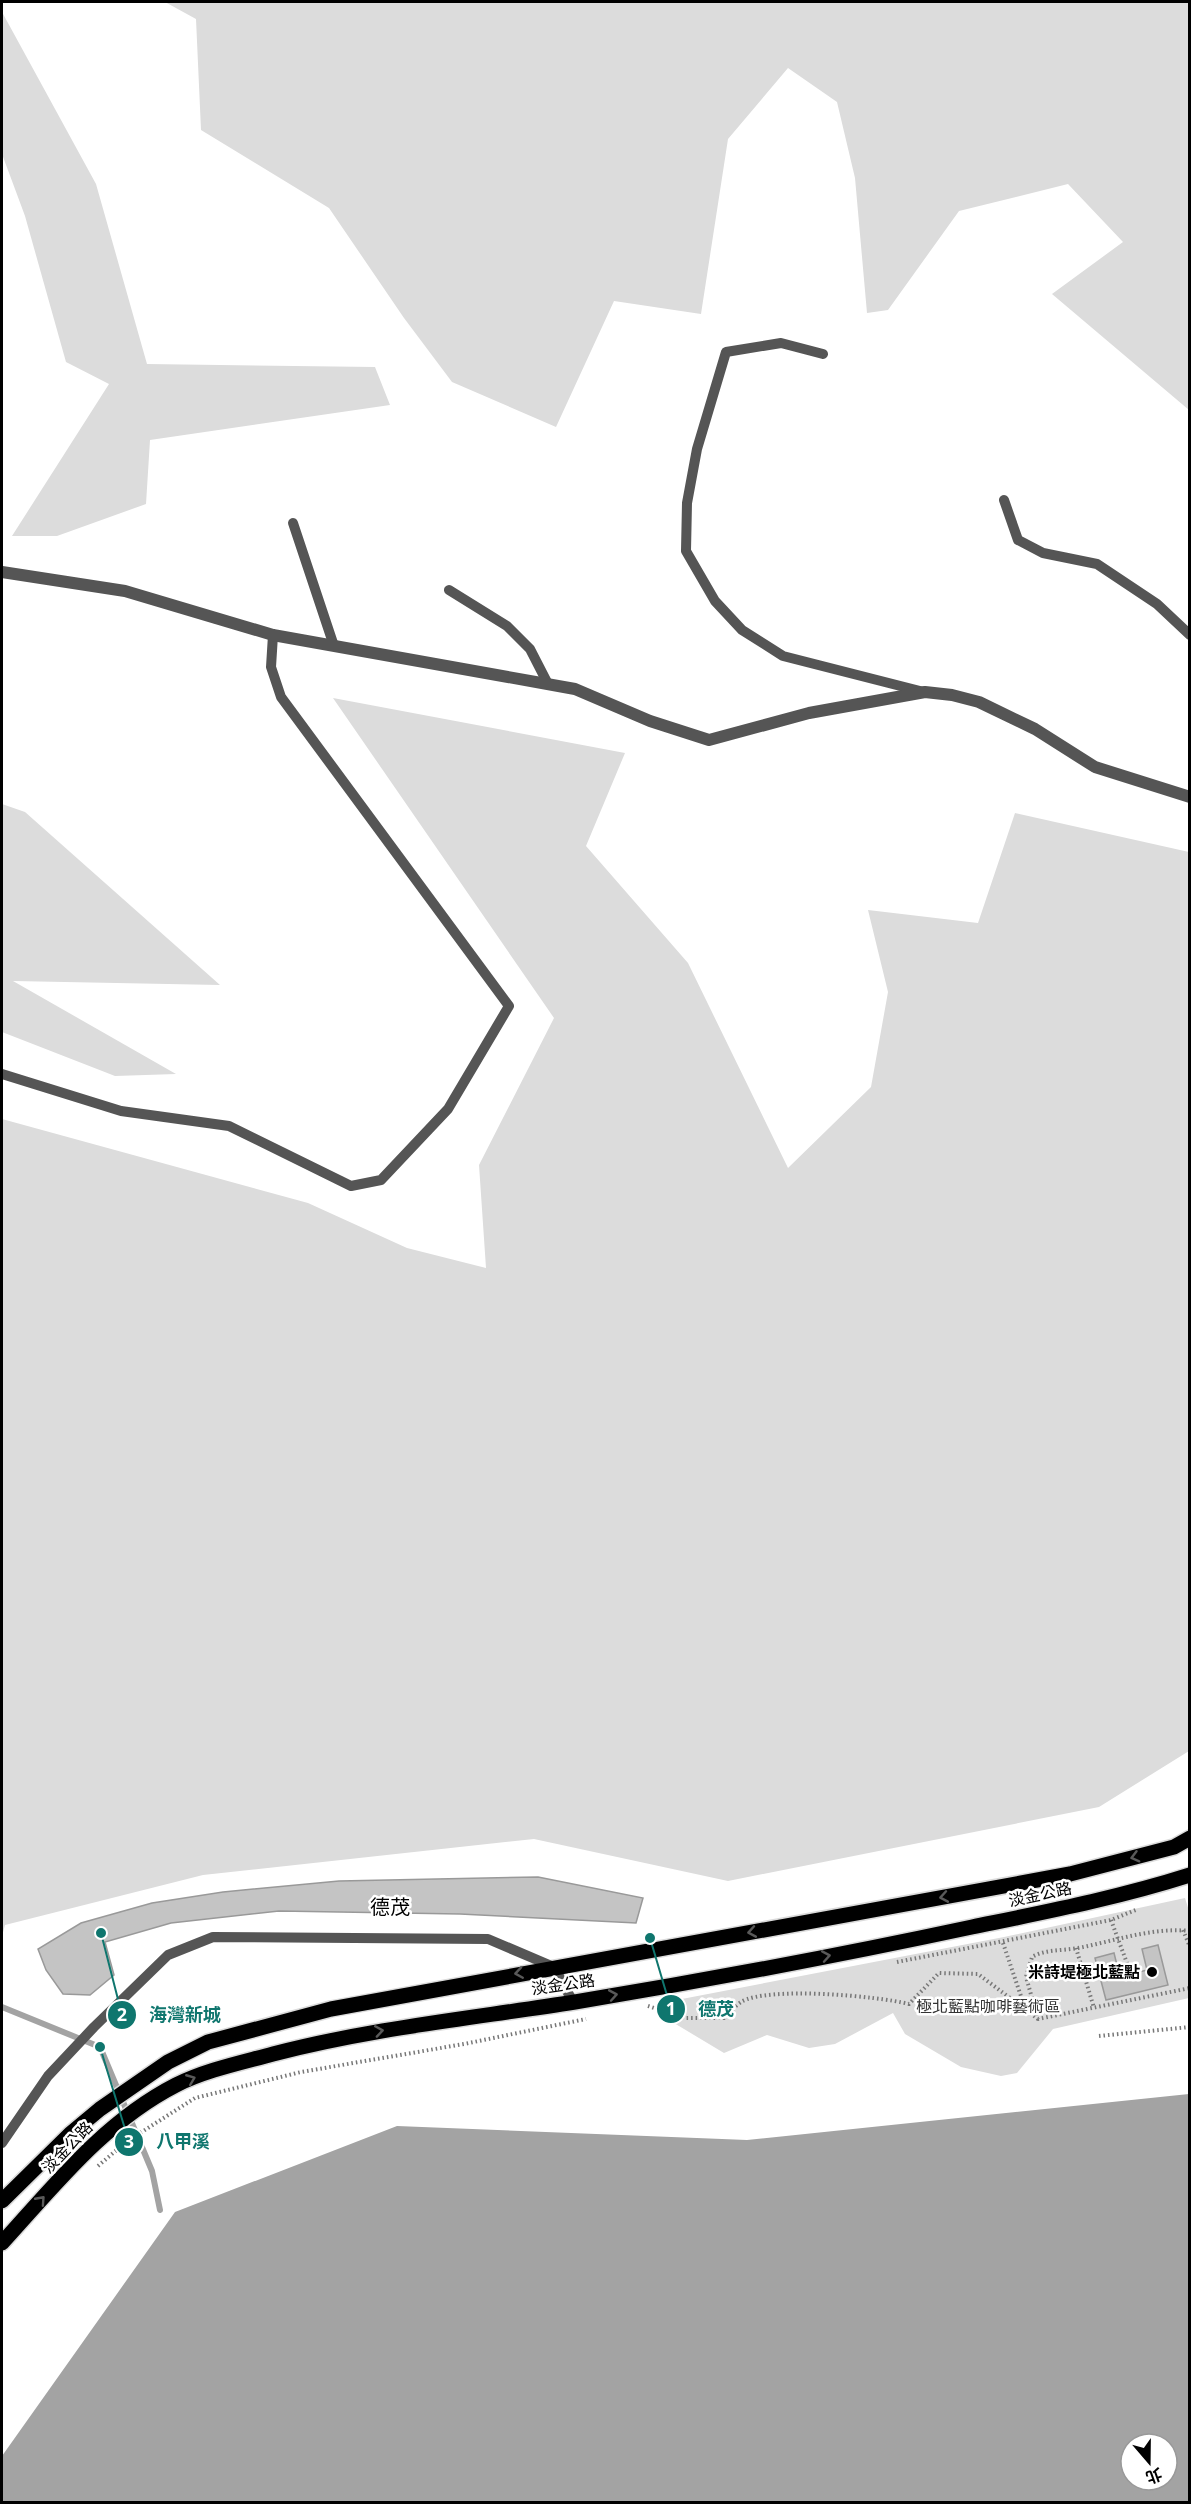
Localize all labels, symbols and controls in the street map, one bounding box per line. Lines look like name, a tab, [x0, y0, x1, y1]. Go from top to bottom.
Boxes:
one-way arrow	[1130, 1850, 1140, 1863]
street label: 淡金公路	[1006, 1877, 1074, 1911]
one-way arrow	[939, 1890, 949, 1903]
district label: 德茂	[370, 1893, 410, 1920]
one-way arrow	[747, 1925, 757, 1938]
one-way arrow	[821, 1951, 831, 1963]
place label: 米詩堤極北藍點	[1028, 1961, 1140, 1983]
marker: 米詩堤極北藍點	[1145, 1965, 1159, 1979]
one-way arrow	[514, 1967, 523, 1979]
street label: 淡金公路	[530, 1969, 596, 1999]
one-way arrow	[608, 1989, 618, 2002]
callout: 德茂	[656, 1991, 746, 2027]
park label: 極北藍點咖啡藝術區	[916, 1995, 1060, 2017]
text: 1	[666, 1996, 676, 2020]
text: 德茂	[698, 1996, 734, 2020]
callout: 海灣新城	[107, 1997, 233, 2033]
text: 2	[117, 2002, 127, 2026]
text: 海灣新城	[149, 2002, 221, 2026]
one-way arrow	[375, 2025, 384, 2037]
one-way arrow	[184, 2074, 195, 2086]
street label: 淡金公路	[37, 2116, 97, 2178]
callout: 八甲溪	[114, 2124, 222, 2160]
text: 3	[124, 2129, 134, 2153]
text: 八甲溪	[156, 2129, 210, 2153]
one-way arrow	[34, 2196, 45, 2207]
north arrow	[1119, 2432, 1179, 2492]
text: 北	[1143, 2463, 1165, 2489]

